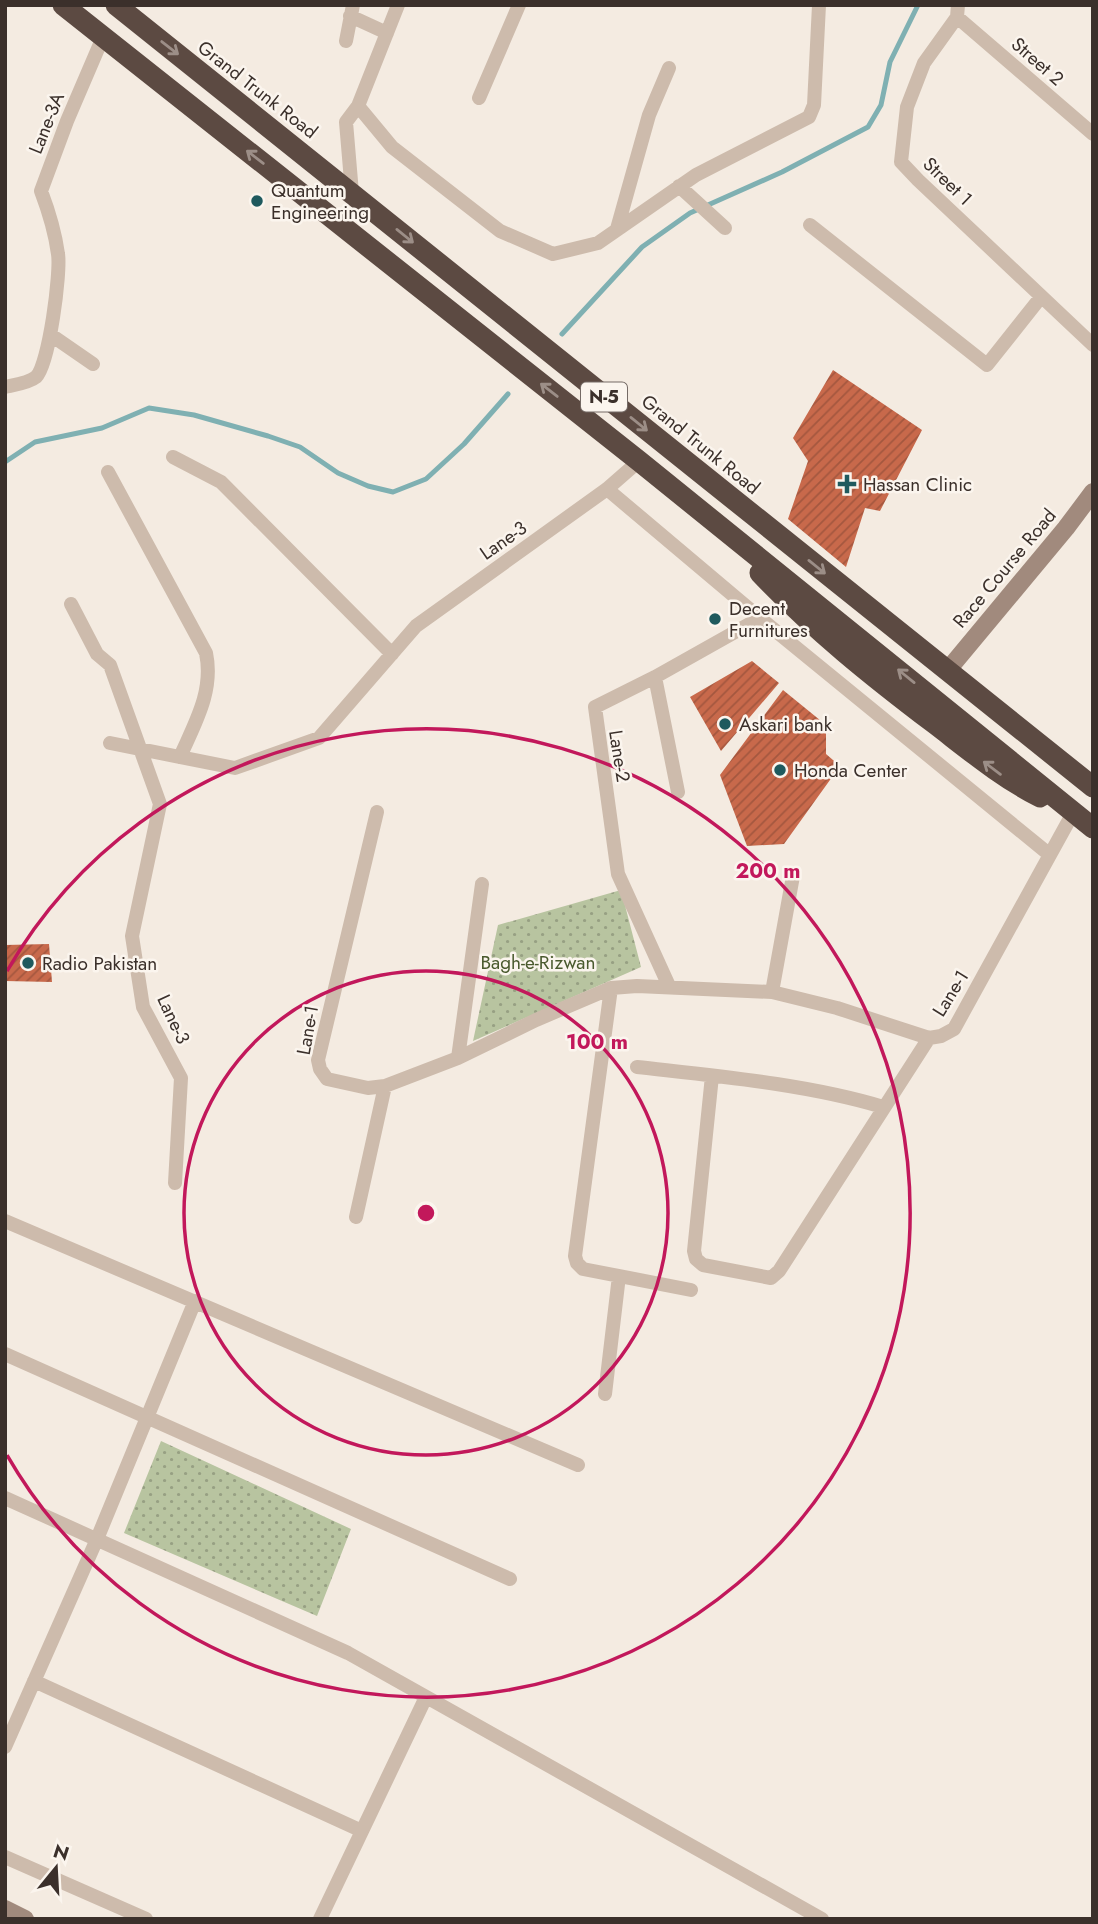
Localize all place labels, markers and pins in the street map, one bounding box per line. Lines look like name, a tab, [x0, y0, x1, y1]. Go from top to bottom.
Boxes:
place label: Quantum Engineering	[271, 177, 369, 226]
marker: Quantum Engineering	[249, 193, 265, 209]
place label: Hassan Clinic	[863, 471, 972, 498]
marker: Hassan Clinic	[837, 474, 857, 494]
place label: Decent Furnitures	[729, 595, 808, 644]
marker: Decent Furnitures	[707, 611, 723, 627]
place label: Askari bank	[739, 711, 833, 738]
marker: Askari bank	[717, 716, 733, 732]
place label: Honda Center	[794, 757, 908, 784]
marker: Honda Center	[772, 762, 788, 778]
place label: Radio Pakistan	[42, 950, 157, 977]
marker: Radio Pakistan	[20, 955, 36, 971]
centre of rings	[414, 1201, 438, 1225]

